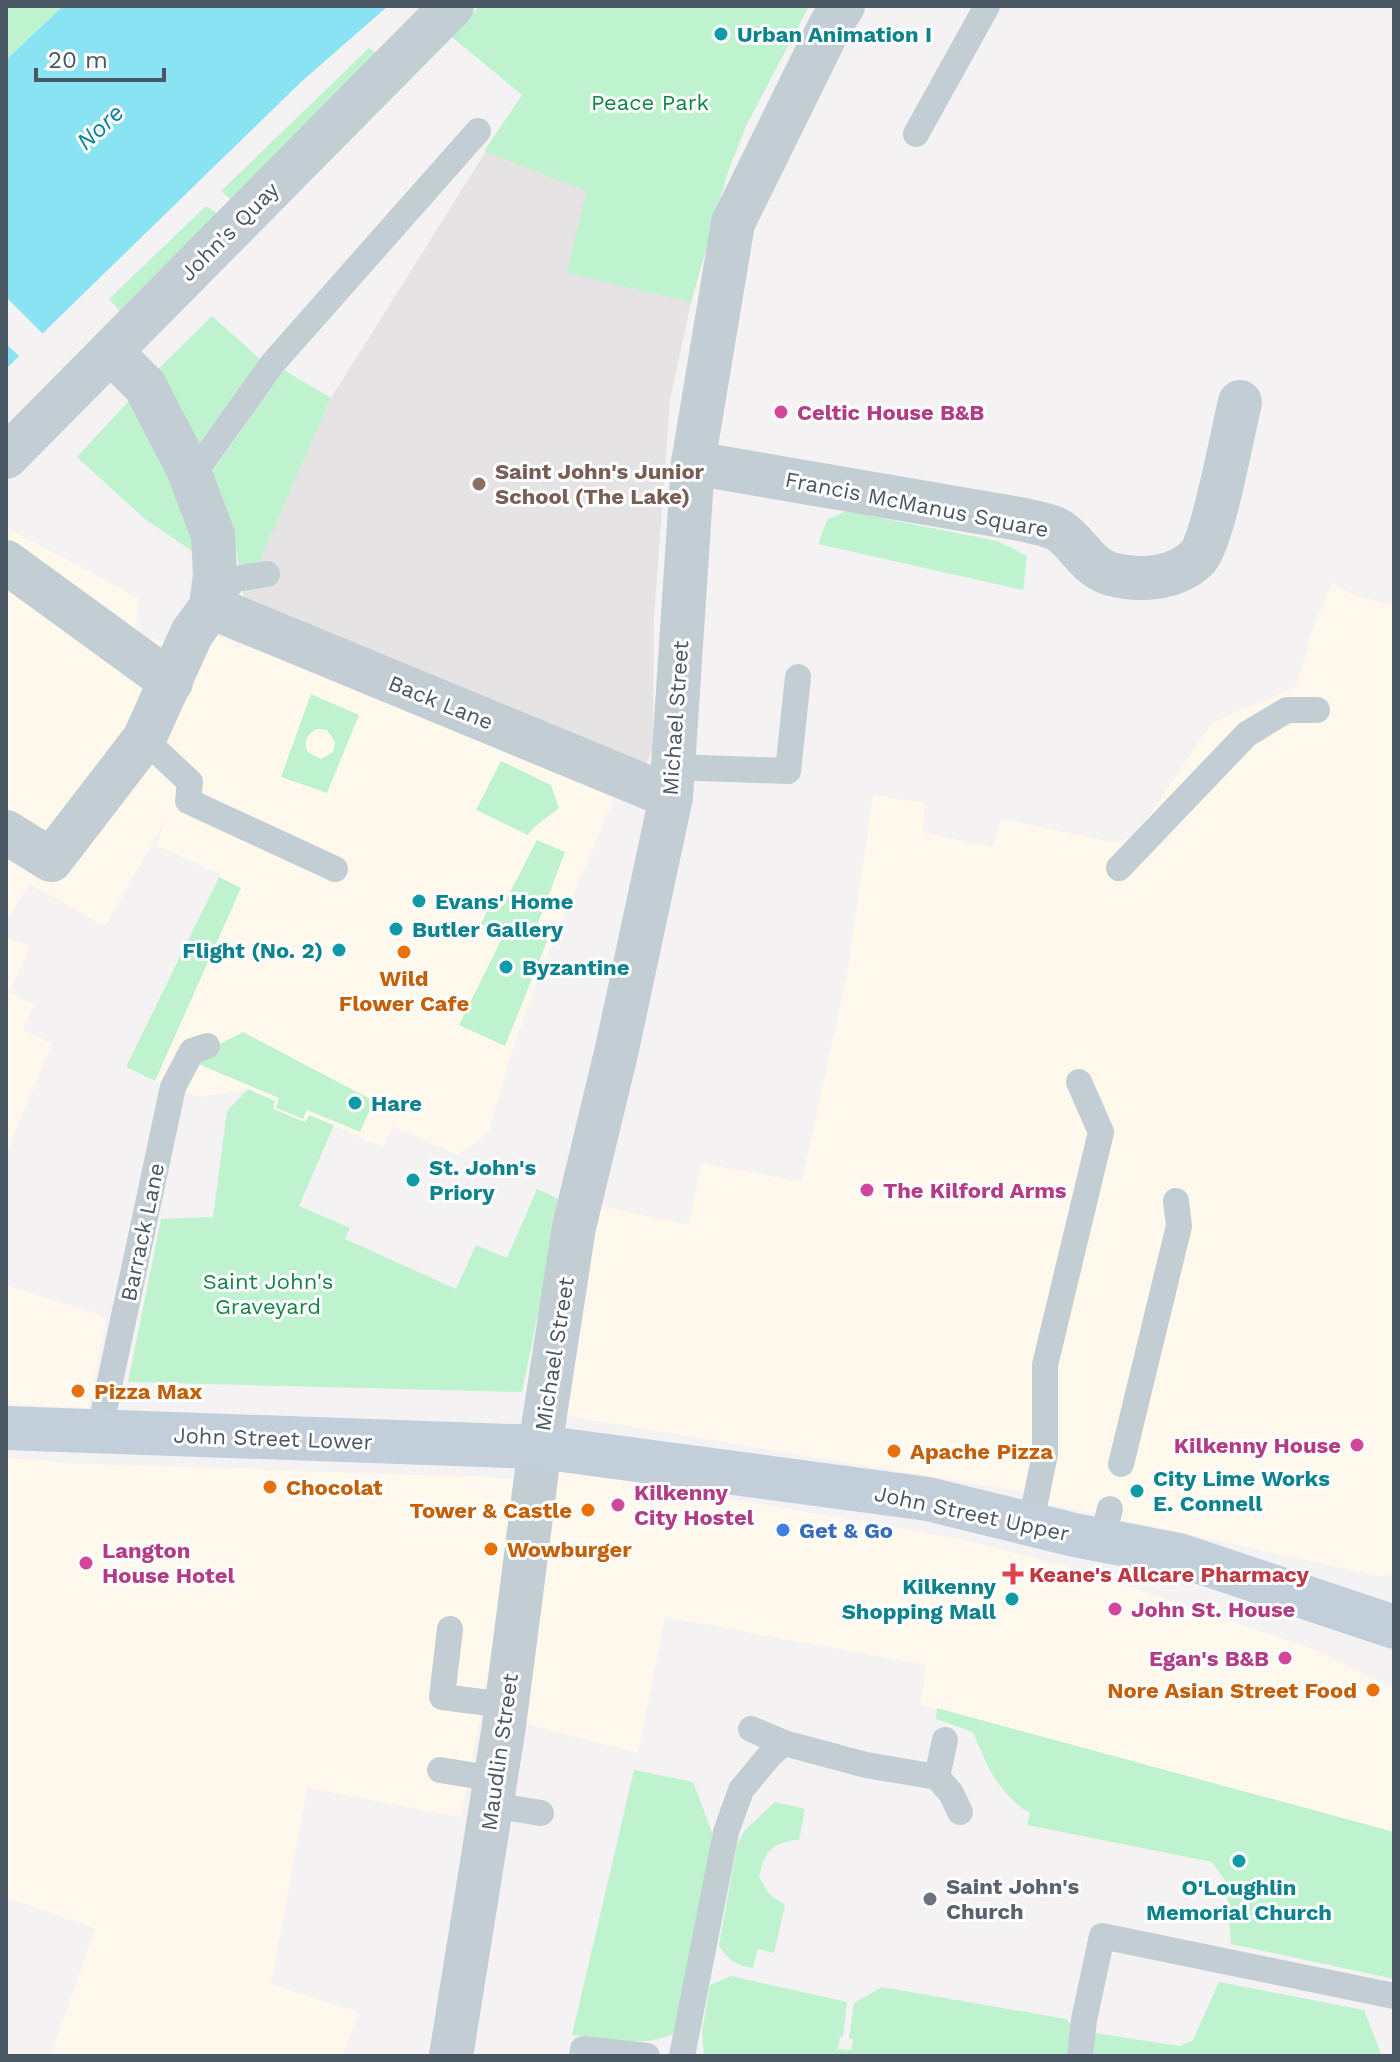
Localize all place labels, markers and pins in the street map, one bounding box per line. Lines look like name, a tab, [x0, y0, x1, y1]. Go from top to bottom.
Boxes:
place label: Urban Animation I	[737, 22, 932, 47]
marker: Urban Animation I	[712, 25, 730, 43]
place label: Celtic House B&B	[797, 400, 984, 425]
marker: Celtic House B&B	[772, 403, 790, 421]
place label: Saint John's Junior School (The Lake)	[495, 459, 705, 509]
marker: Saint John's Junior School (The Lake)	[470, 475, 488, 493]
place label: Evans' Home	[435, 889, 573, 914]
marker: Evans' Home	[410, 892, 428, 910]
place label: Butler Gallery	[412, 917, 564, 942]
marker: Butler Gallery	[387, 920, 405, 938]
place label: Flight (No. 2)	[182, 938, 323, 963]
marker: Flight (No. 2)	[330, 941, 348, 959]
marker: Wild Flower Cafe	[395, 943, 413, 961]
place label: Byzantine	[522, 955, 630, 980]
marker: Byzantine	[497, 958, 515, 976]
place label: Wild Flower Cafe	[339, 966, 469, 1016]
place label: Hare	[371, 1091, 422, 1116]
marker: Hare	[346, 1094, 364, 1112]
place label: St. John's Priory	[429, 1155, 536, 1205]
marker: St. John's Priory	[404, 1171, 422, 1189]
place label: The Kilford Arms	[883, 1178, 1067, 1203]
marker: The Kilford Arms	[858, 1181, 876, 1199]
place label: Pizza Max	[94, 1379, 202, 1404]
marker: Pizza Max	[69, 1382, 87, 1400]
place label: Kilkenny House	[1174, 1433, 1341, 1458]
marker: Kilkenny House	[1348, 1436, 1366, 1454]
place label: Apache Pizza	[910, 1439, 1053, 1464]
marker: Apache Pizza	[885, 1442, 903, 1460]
place label: City Lime Works E. Connell	[1153, 1466, 1330, 1516]
place label: Chocolat	[286, 1475, 383, 1500]
marker: Chocolat	[261, 1478, 279, 1496]
place label: Kilkenny City Hostel	[634, 1480, 755, 1530]
marker: City Lime Works E. Connell	[1128, 1482, 1146, 1500]
marker: Kilkenny City Hostel	[609, 1496, 627, 1514]
place label: Tower & Castle	[410, 1498, 572, 1523]
marker: Tower & Castle	[579, 1501, 597, 1519]
place label: Get & Go	[799, 1518, 893, 1543]
marker: Get & Go	[774, 1521, 792, 1539]
place label: Wowburger	[507, 1537, 632, 1562]
place label: Langton House Hotel	[102, 1538, 235, 1588]
marker: Wowburger	[482, 1540, 500, 1558]
marker: Langton House Hotel	[77, 1554, 95, 1572]
place label: Keane's Allcare Pharmacy	[1029, 1562, 1310, 1587]
marker: Keane's Allcare Pharmacy	[1004, 1565, 1022, 1583]
place label: Kilkenny Shopping Mall	[842, 1574, 997, 1624]
marker: Kilkenny Shopping Mall	[1003, 1590, 1021, 1608]
place label: John St. House	[1131, 1597, 1295, 1622]
marker: John St. House	[1106, 1600, 1124, 1618]
place label: Egan's B&B	[1149, 1646, 1269, 1671]
marker: Egan's B&B	[1276, 1649, 1294, 1667]
place label: Nore Asian Street Food	[1107, 1678, 1357, 1703]
marker: Nore Asian Street Food	[1364, 1681, 1382, 1699]
marker: O'Loughlin Memorial Church	[1230, 1852, 1248, 1870]
place label: Saint John's Church	[946, 1874, 1080, 1924]
place label: O'Loughlin Memorial Church	[1146, 1875, 1332, 1925]
marker: Saint John's Church	[921, 1890, 939, 1908]

